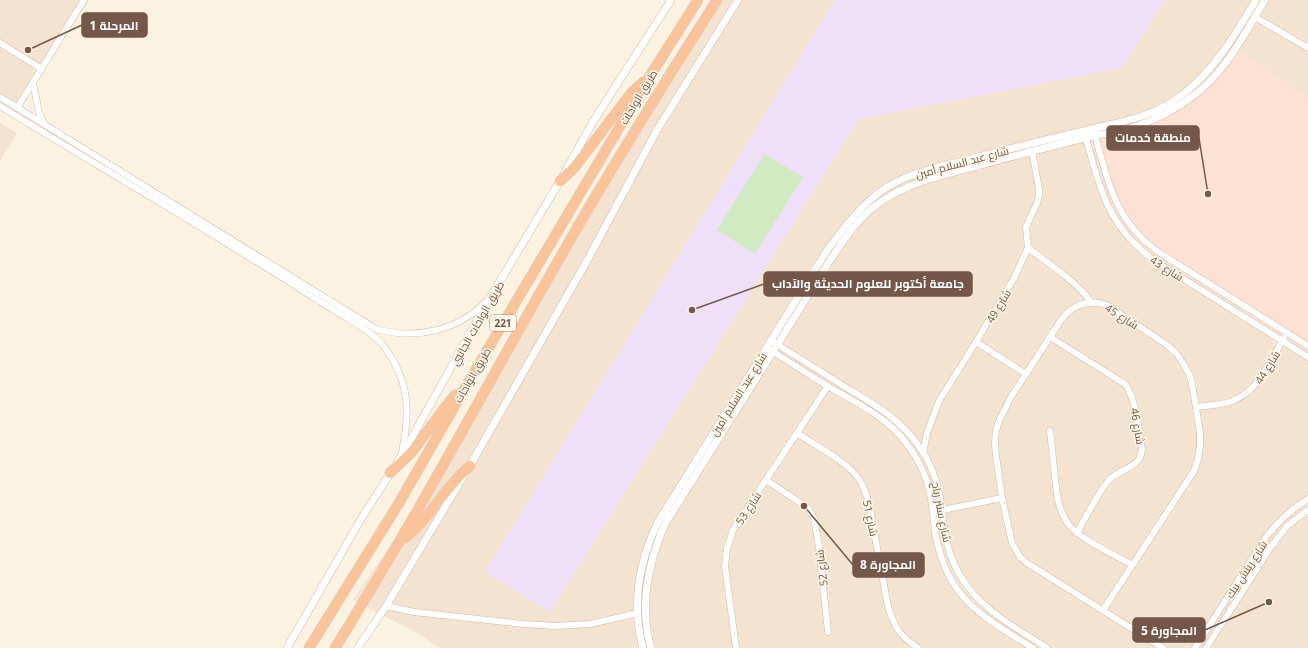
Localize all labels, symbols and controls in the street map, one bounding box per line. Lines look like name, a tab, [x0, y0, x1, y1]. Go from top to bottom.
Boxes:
callout: المرحلة 1	[82, 13, 147, 37]
text: المرحلة 1	[90, 17, 138, 34]
street label: طريق الواحات	[616, 67, 660, 127]
callout: منطقة خدمات	[1107, 126, 1199, 150]
text: منطقة خدمات	[1115, 129, 1191, 146]
street label: شارع عبد السلام أمين	[914, 142, 1011, 183]
street label: شارع 43	[1147, 252, 1187, 285]
callout: جامعة أكتوبر للعلوم الحديثة والآداب	[764, 272, 972, 296]
text: جامعة أكتوبر للعلوم الحديثة والآداب	[772, 275, 964, 292]
street label: طريق الواحات الجانبي	[447, 278, 509, 369]
street label: شارع 49	[982, 286, 1015, 326]
street label: شارع 45	[1102, 300, 1142, 333]
road number: 221	[490, 315, 516, 331]
street label: طريق الواحات	[450, 345, 494, 405]
street label: شارع 44	[1251, 347, 1284, 387]
street label: شارع عبد السلام أمين	[706, 349, 771, 439]
street label: شارع 46	[1126, 407, 1149, 446]
street label: شارع سنتر رباح	[928, 480, 955, 544]
street label: شارع 53	[732, 488, 765, 528]
street label: شارع 51	[859, 498, 882, 538]
street label: شارع ريتش بيك	[1222, 537, 1271, 601]
street label: شارع 52	[811, 549, 832, 587]
callout: المجاورة 8	[853, 553, 924, 577]
text: المجاورة 8	[860, 556, 916, 573]
callout: المجاورة 5	[1133, 618, 1205, 642]
text: المجاورة 5	[1141, 622, 1197, 639]

